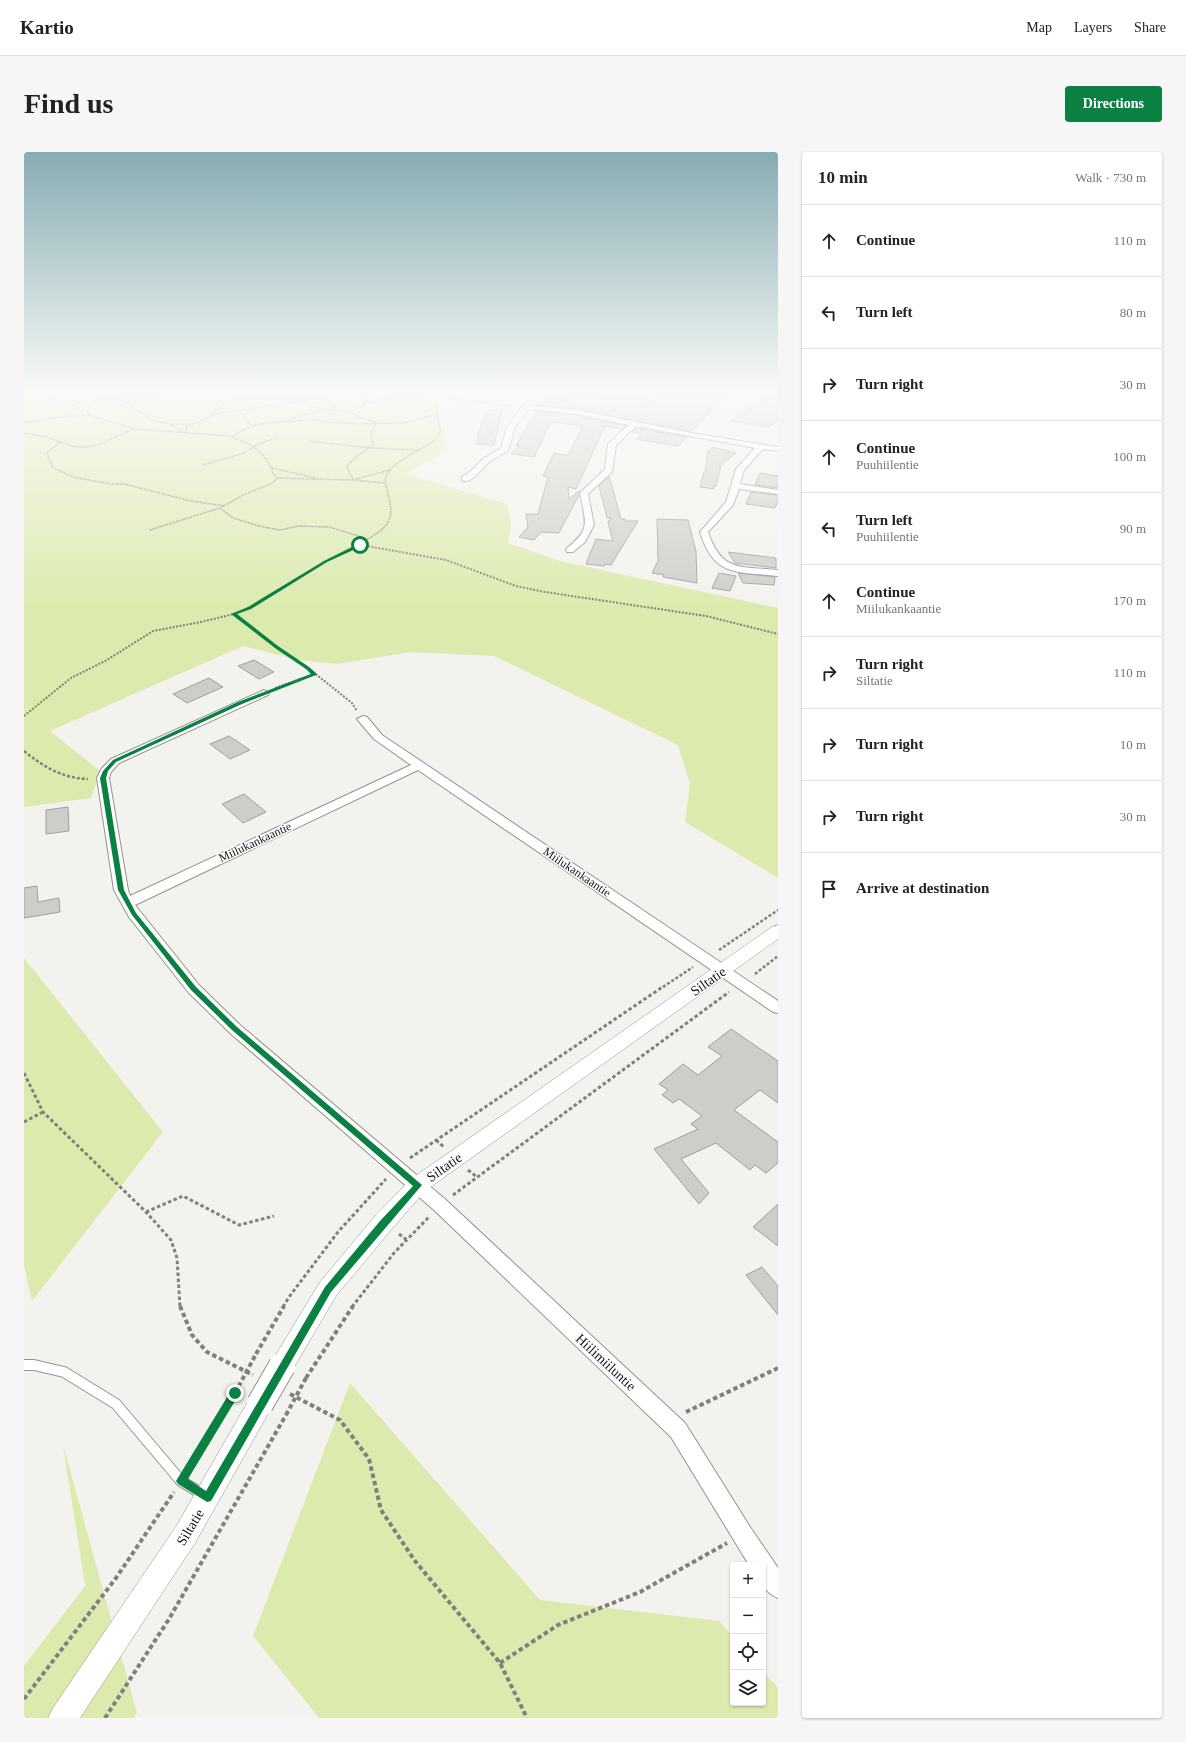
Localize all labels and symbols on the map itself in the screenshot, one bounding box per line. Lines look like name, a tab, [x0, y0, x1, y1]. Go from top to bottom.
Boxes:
route start	[351, 536, 369, 554]
street label: Miilukankaantie	[216, 819, 294, 865]
street label: Miilukankaantie	[540, 844, 614, 900]
street label: Siltatie	[688, 964, 729, 999]
street label: Siltatie	[424, 1150, 465, 1185]
street label: Hiilimiiluntie	[573, 1331, 639, 1394]
route end	[226, 1384, 244, 1402]
street label: Siltatie	[174, 1506, 207, 1548]

